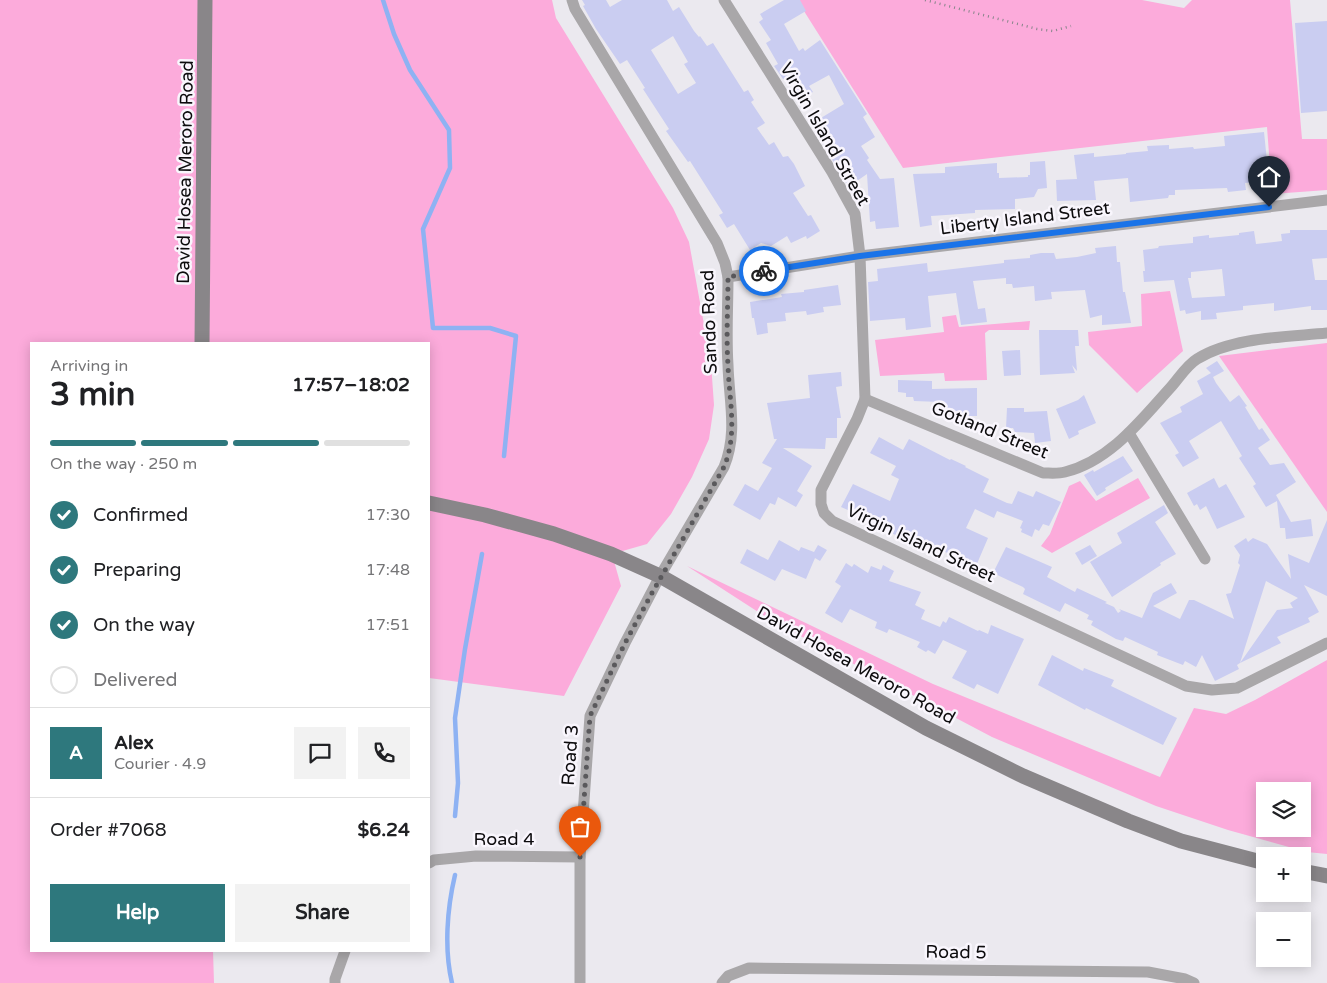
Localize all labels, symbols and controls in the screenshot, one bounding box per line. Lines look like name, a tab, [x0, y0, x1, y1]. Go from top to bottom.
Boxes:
street label: Virgin Island Street	[775, 59, 875, 210]
street label: David Hosea Meroro Road	[172, 60, 198, 284]
pin	[1248, 156, 1290, 207]
icon: home	[1255, 163, 1283, 191]
street label: Liberty Island Street	[939, 197, 1111, 239]
courier	[739, 246, 789, 296]
icon: bike	[750, 257, 778, 285]
street label: Sando Road	[696, 269, 722, 375]
text: Arriving in	[50, 356, 128, 376]
text: 17:57–18:02	[292, 374, 410, 396]
text: 3 min	[50, 376, 135, 414]
street label: Gotland Street	[928, 396, 1052, 464]
text: On the way · 250 m	[50, 454, 197, 474]
street label: Virgin Island Street	[843, 499, 999, 587]
icon: check	[50, 501, 78, 529]
text: Confirmed	[93, 504, 188, 526]
text: 17:30	[366, 505, 410, 525]
icon: check	[50, 556, 78, 584]
text: Preparing	[93, 559, 182, 581]
text: 17:48	[366, 560, 410, 580]
street label: David Hosea Meroro Road	[753, 601, 959, 729]
icon: check	[50, 611, 78, 639]
text: On the way	[93, 614, 195, 636]
text: 17:51	[366, 615, 410, 635]
text: Delivered	[93, 669, 178, 691]
street label: Road 3	[557, 724, 583, 786]
button: chat	[294, 727, 346, 779]
button: phone	[358, 727, 410, 779]
text: Alex	[114, 732, 154, 754]
text: A	[69, 742, 83, 764]
text: Courier · 4.9	[114, 754, 206, 774]
map controls	[1256, 782, 1311, 967]
button: layers	[1256, 782, 1311, 837]
pin	[559, 806, 601, 857]
icon: bag	[566, 813, 594, 841]
text: Order #7068	[50, 819, 167, 841]
text: $6.24	[358, 819, 410, 841]
street label: Road 4	[473, 828, 535, 850]
button: +	[1256, 847, 1311, 902]
button: Help	[50, 884, 225, 942]
button: Share	[235, 884, 410, 942]
button: −	[1256, 912, 1311, 967]
street label: Road 5	[925, 940, 987, 964]

